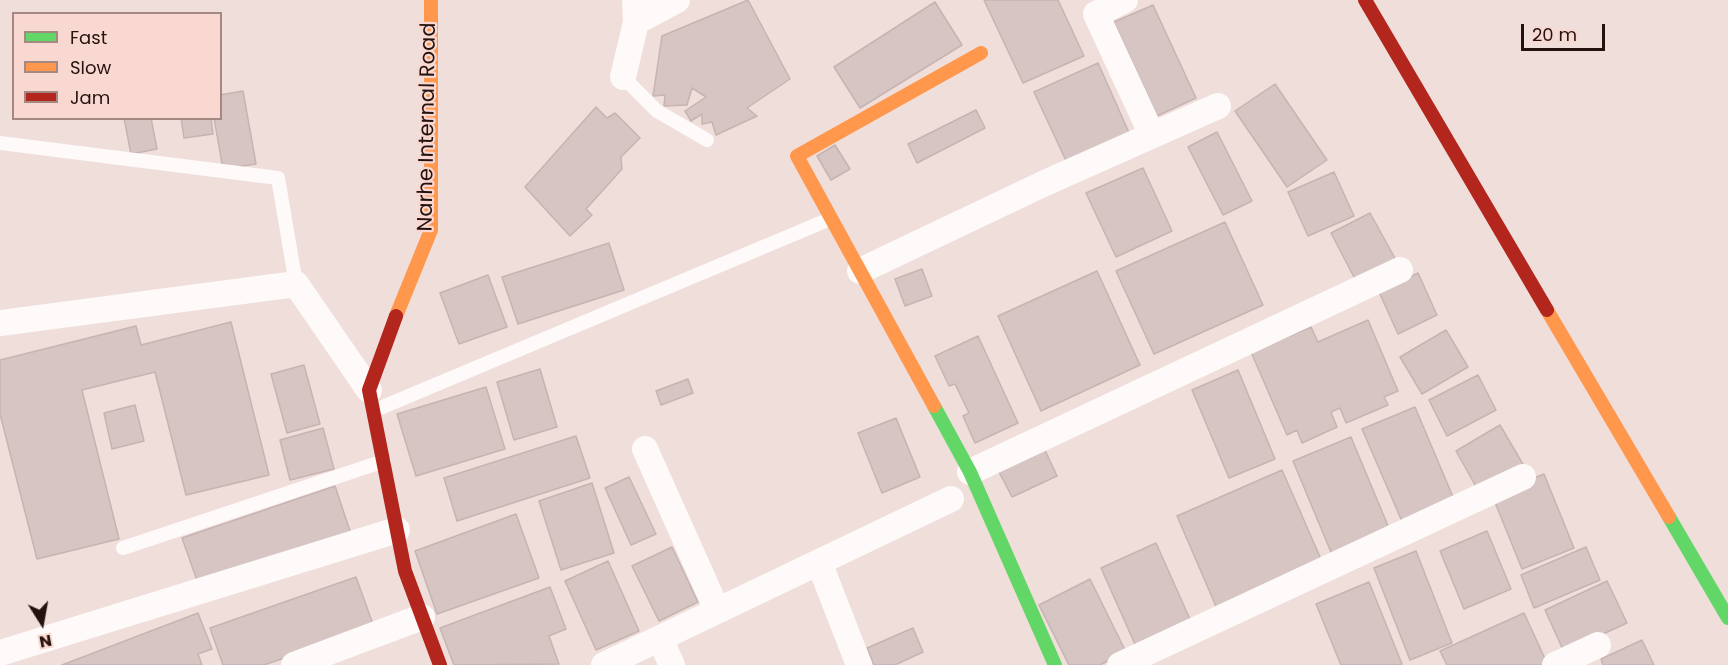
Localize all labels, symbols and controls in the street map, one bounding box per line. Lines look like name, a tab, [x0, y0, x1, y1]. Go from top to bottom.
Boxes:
legend	[12, 12, 222, 120]
scale bar	[1524, 12, 1608, 50]
street label: Narhe Internal Road	[414, 22, 442, 232]
text: 20 m	[1532, 22, 1577, 47]
text: Fast	[70, 25, 107, 50]
text: Slow	[70, 55, 111, 80]
text: Jam	[70, 85, 110, 110]
north arrow	[12, 593, 72, 653]
text: N	[37, 629, 54, 654]

